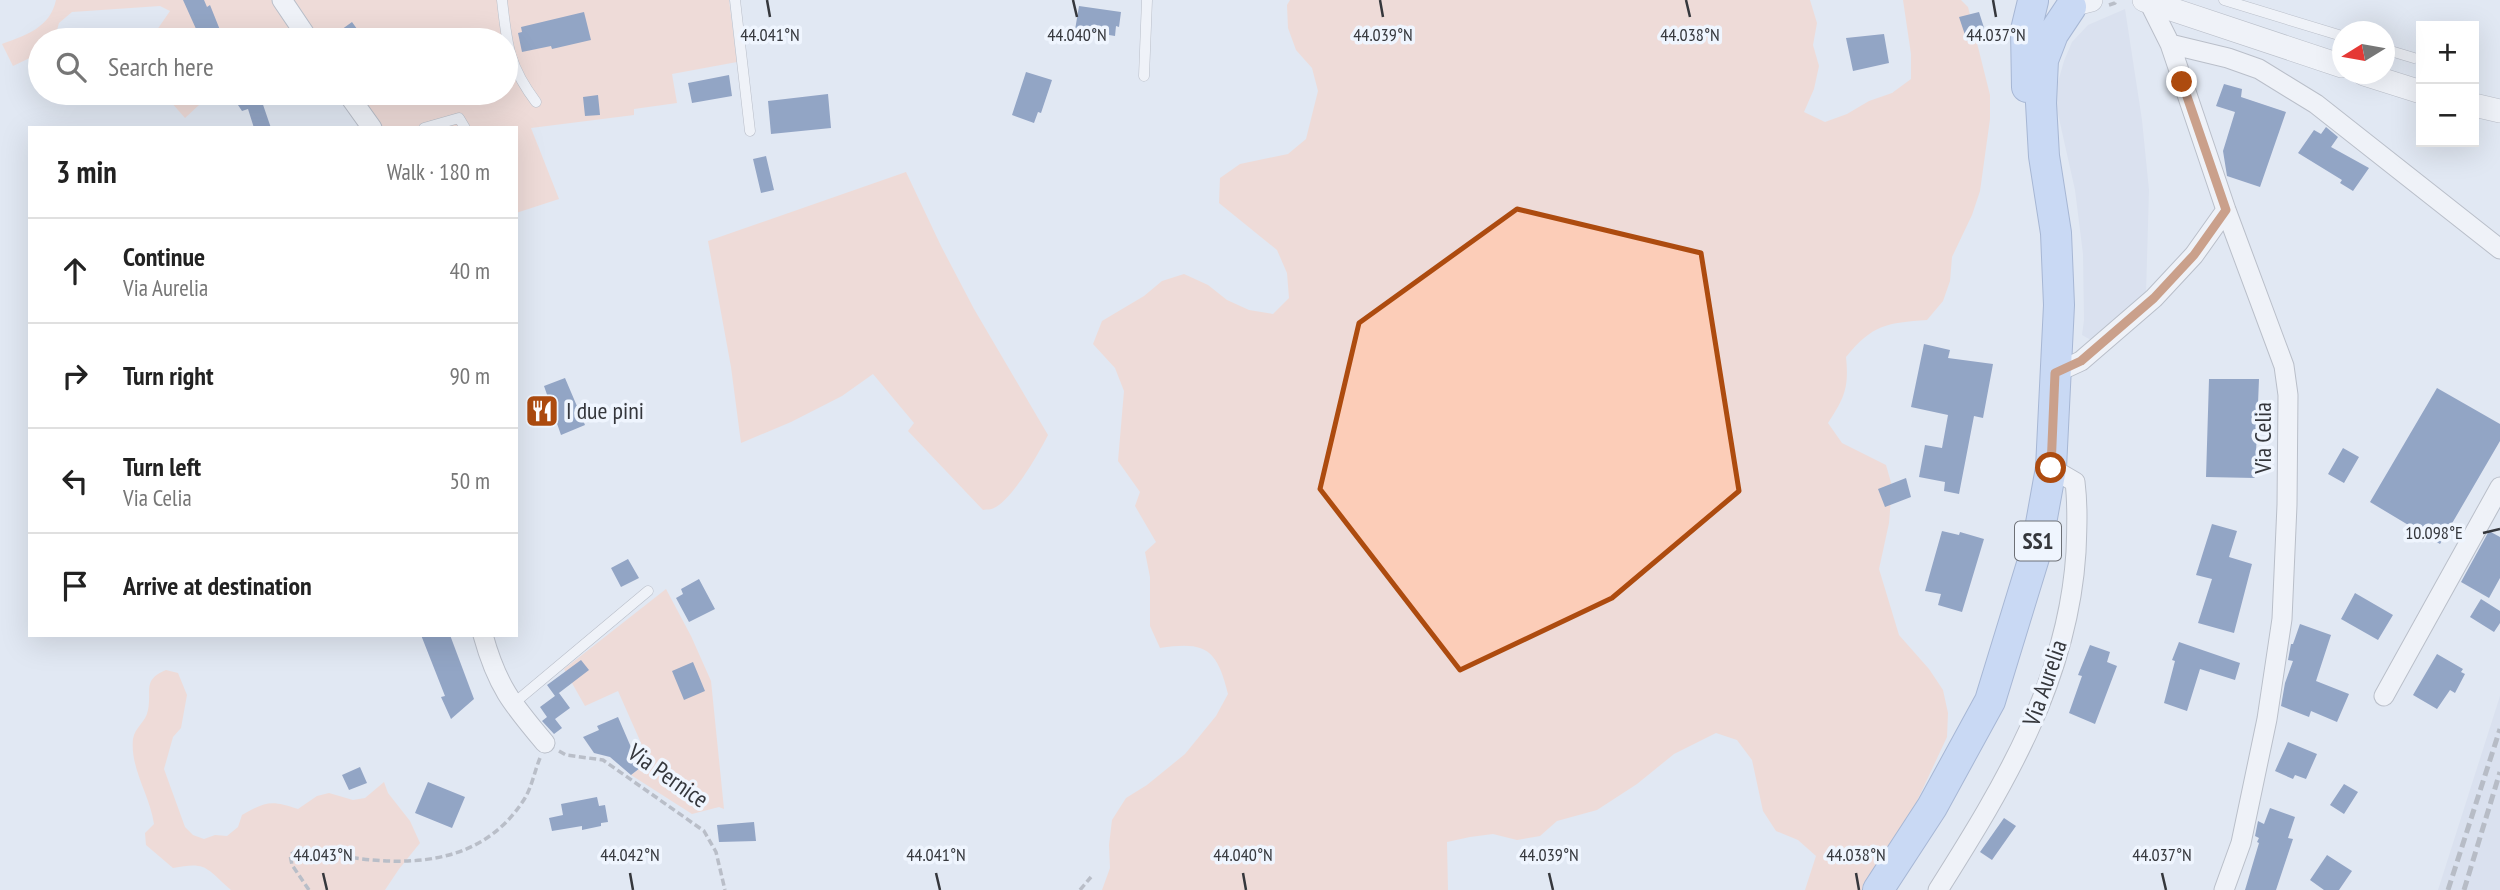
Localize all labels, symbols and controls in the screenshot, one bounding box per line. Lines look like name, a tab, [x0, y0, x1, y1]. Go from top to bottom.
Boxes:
north arrow	[2332, 21, 2395, 84]
map controls	[2416, 21, 2479, 147]
button: +	[2416, 21, 2479, 84]
text: 44.041°N	[740, 23, 800, 46]
text: 44.040°N	[1047, 23, 1107, 46]
text: 44.039°N	[1353, 23, 1413, 46]
text: 44.038°N	[1660, 23, 1720, 46]
text: 44.037°N	[1966, 23, 2026, 46]
search box	[28, 28, 518, 105]
icon: search	[52, 48, 90, 86]
text: Search here	[108, 50, 214, 83]
route end	[2166, 66, 2197, 97]
button: −	[2416, 84, 2479, 147]
text: 3 min	[56, 152, 117, 191]
text: Walk · 180 m	[387, 157, 490, 186]
text: Continue	[123, 240, 205, 273]
icon: ahead	[56, 252, 94, 290]
text: 40 m	[449, 256, 490, 285]
text: Via Aurelia	[123, 273, 208, 302]
icon: right	[56, 357, 94, 395]
text: Turn right	[123, 359, 214, 392]
text: 90 m	[449, 361, 490, 390]
restaurant icon: I due pini	[523, 392, 561, 430]
place label: I due pini	[566, 395, 644, 426]
street label: Via Celia	[2247, 402, 2278, 475]
text: Turn left	[123, 450, 201, 483]
route start	[2035, 452, 2066, 483]
icon: left	[56, 462, 94, 500]
text: 50 m	[449, 466, 490, 495]
text: Via Celia	[123, 483, 192, 512]
text: 10.098°E	[2405, 521, 2463, 544]
road number: SS1	[2015, 522, 2061, 561]
icon: arrive	[56, 567, 94, 605]
text: Arrive at destination	[123, 569, 312, 602]
street label: Via Aurelia	[2015, 636, 2074, 731]
street label: Via Pernice	[621, 736, 715, 815]
text: 44.043°N	[293, 843, 353, 866]
text: 44.042°N	[600, 843, 660, 866]
text: 44.041°N	[906, 843, 966, 866]
text: 44.040°N	[1213, 843, 1273, 866]
text: 44.039°N	[1519, 843, 1579, 866]
text: 44.038°N	[1826, 843, 1886, 866]
text: 44.037°N	[2132, 843, 2192, 866]

